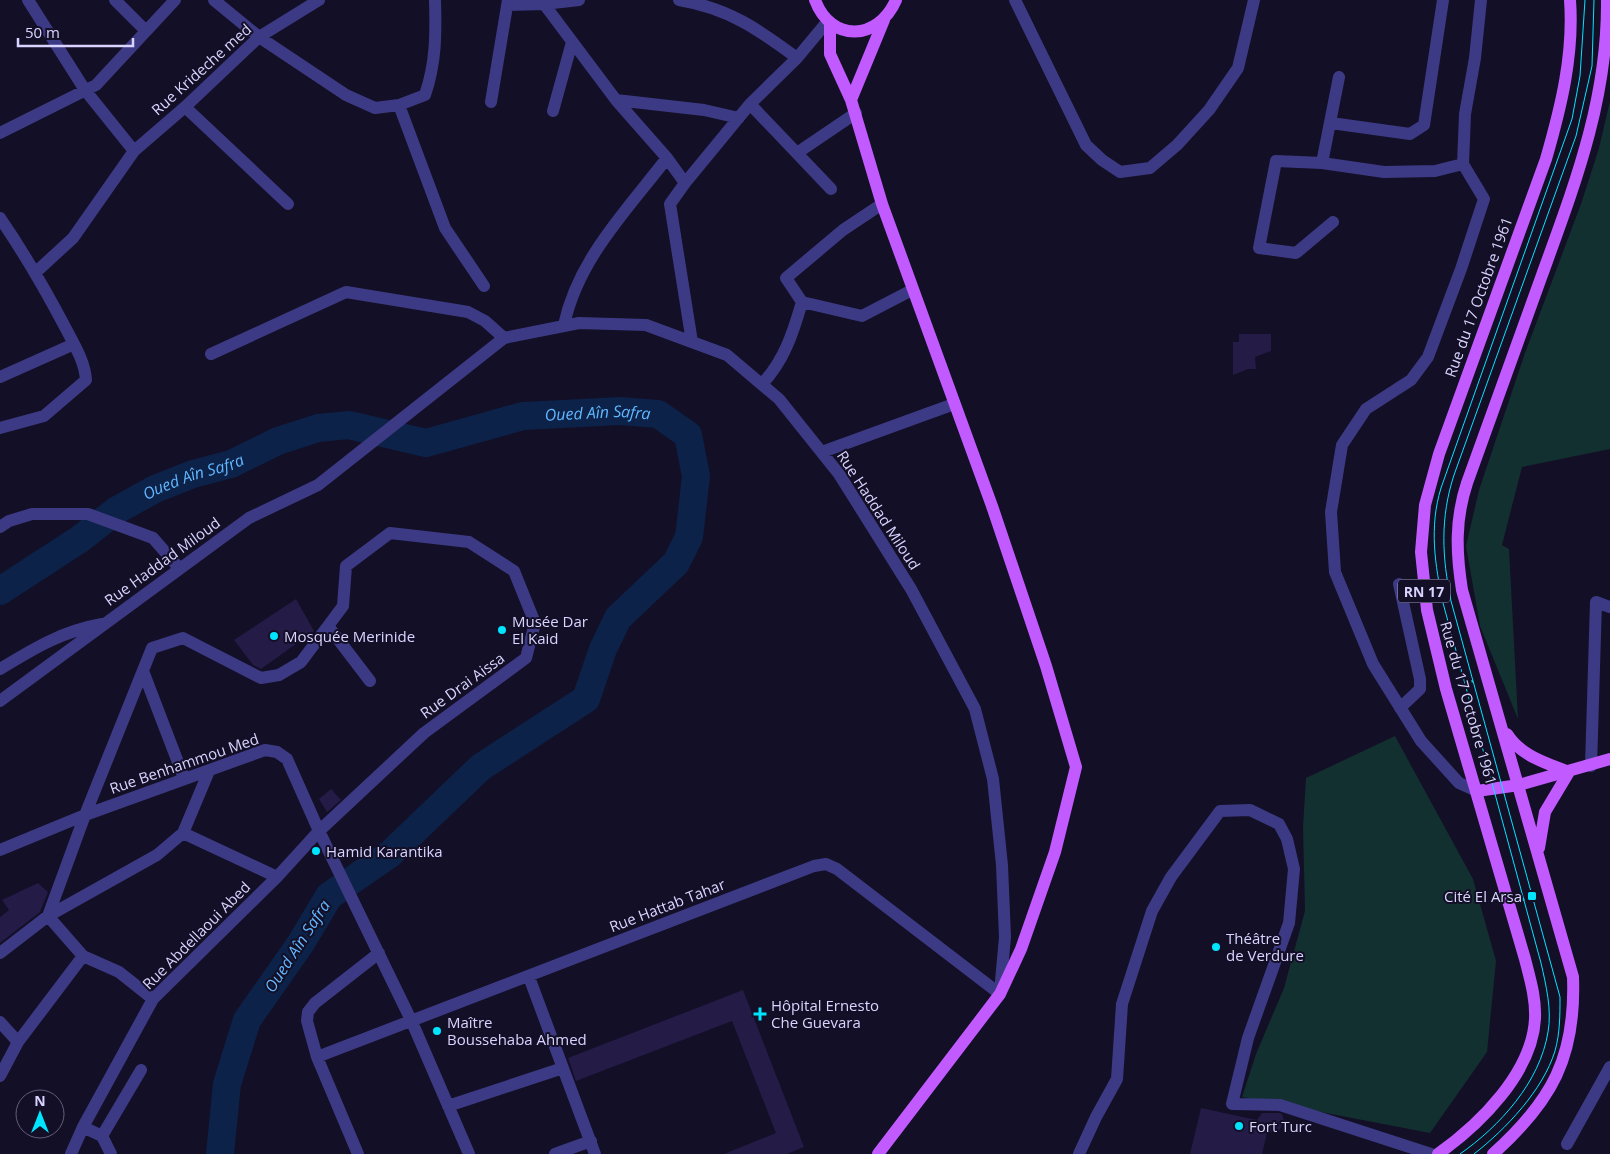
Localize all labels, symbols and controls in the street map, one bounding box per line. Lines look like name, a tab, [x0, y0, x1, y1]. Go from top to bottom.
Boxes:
scale bar	[18, 15, 132, 47]
street label: Rue Krideche med	[147, 19, 255, 119]
text: 50 m	[25, 22, 60, 42]
street label: Rue du 17 Octobre 1961	[1440, 214, 1516, 380]
water label: Oued Aîn Safra	[544, 400, 651, 426]
street label: Rue Haddad Miloud	[833, 447, 925, 573]
water label: Oued Aîn Safra	[138, 448, 248, 505]
street label: Rue Haddad Miloud	[100, 512, 224, 610]
road number: RN 17	[1398, 580, 1450, 602]
place label: Musée Dar El Kaid	[512, 611, 588, 648]
street label: Rue du 17 Octobre 1961	[1436, 619, 1502, 787]
marker: Musée Dar El Kaid	[496, 624, 508, 636]
place label: Mosquée Merinide	[284, 626, 415, 646]
marker: Mosquée Merinide	[268, 630, 280, 642]
street label: Rue Drai Aissa	[416, 648, 508, 722]
street label: Rue Benhammou Med	[107, 728, 261, 798]
place label: Hamid Karantika	[326, 841, 443, 861]
marker: Hamid Karantika	[310, 845, 322, 857]
street label: Rue Hattab Tahar	[606, 874, 728, 936]
street label: Rue Abdellaoui Abed	[138, 877, 254, 993]
place label: Cité El Arsa	[1444, 886, 1522, 906]
marker: Cité El Arsa	[1526, 890, 1538, 902]
water label: Oued Aîn Safra	[259, 896, 335, 996]
place label: Théâtre de Verdure	[1226, 928, 1304, 965]
marker: Théâtre de Verdure	[1210, 941, 1222, 953]
place label: Hôpital Ernesto Che Guevara	[771, 995, 879, 1032]
marker: Hôpital Ernesto Che Guevara	[753, 1007, 767, 1021]
place label: Maître Boussehaba Ahmed	[447, 1012, 587, 1049]
marker: Maître Boussehaba Ahmed	[431, 1025, 443, 1037]
north arrow	[15, 1089, 65, 1139]
text: N	[34, 1091, 46, 1110]
place label: Fort Turc	[1249, 1116, 1312, 1136]
marker: Fort Turc	[1233, 1120, 1245, 1132]

